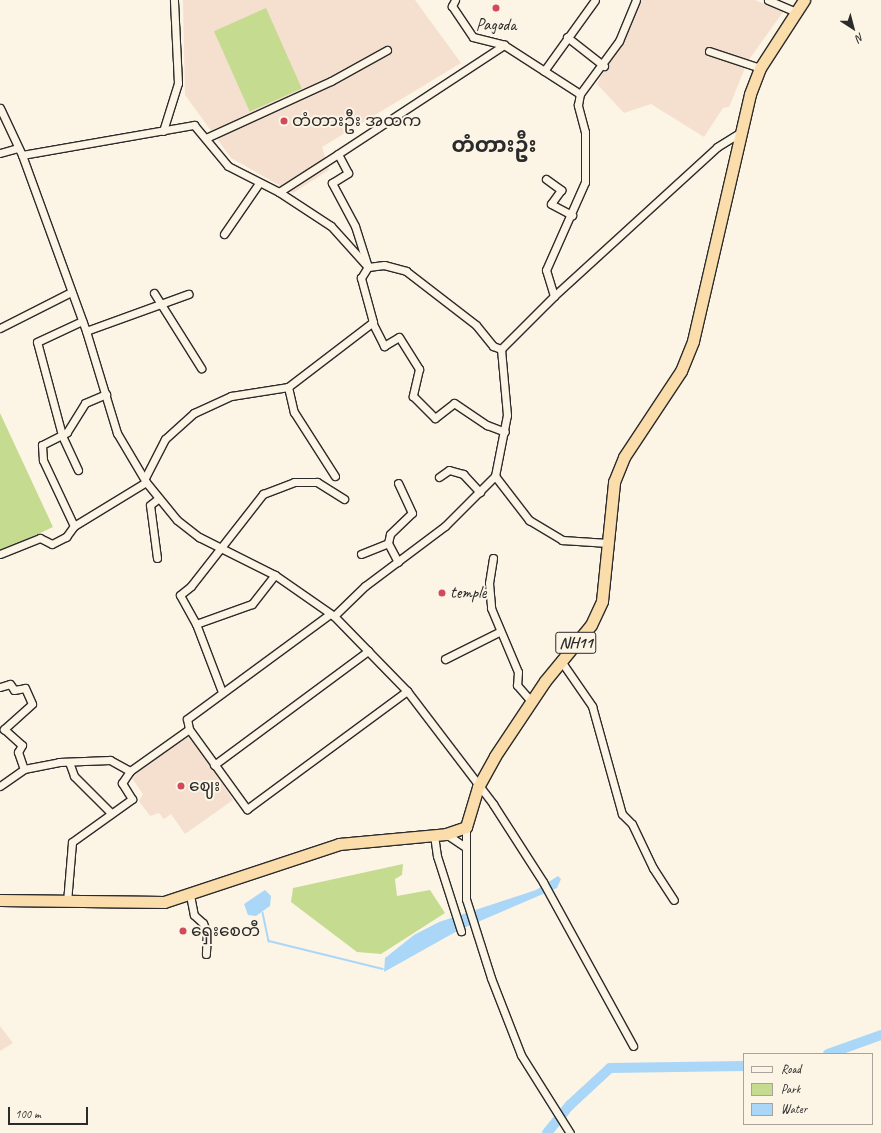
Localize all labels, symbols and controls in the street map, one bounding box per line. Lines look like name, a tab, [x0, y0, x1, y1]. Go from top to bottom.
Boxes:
marker: Pagoda	[491, 3, 501, 13]
north arrow	[833, 8, 873, 48]
place label: Pagoda	[476, 15, 516, 35]
text: N	[853, 30, 867, 45]
place label: တံတားဦး အထက	[292, 111, 421, 131]
marker: တံတားဦး အထက	[279, 116, 289, 126]
district label: တံတားဦး	[451, 132, 537, 158]
place label: temple	[450, 583, 486, 603]
marker: temple	[437, 588, 447, 598]
road number: NH11	[555, 629, 597, 657]
place label: ဈေး	[189, 776, 220, 796]
marker: ဈေး	[176, 781, 186, 791]
place label: ရှေးစေတီ	[191, 921, 260, 941]
marker: ရှေးစေတီ	[178, 926, 188, 936]
legend	[743, 1053, 873, 1125]
text: Road	[781, 1061, 801, 1077]
text: Park	[781, 1081, 800, 1097]
scale bar	[10, 1099, 90, 1125]
text: Water	[781, 1101, 807, 1117]
text: 100 m	[15, 1106, 41, 1122]

